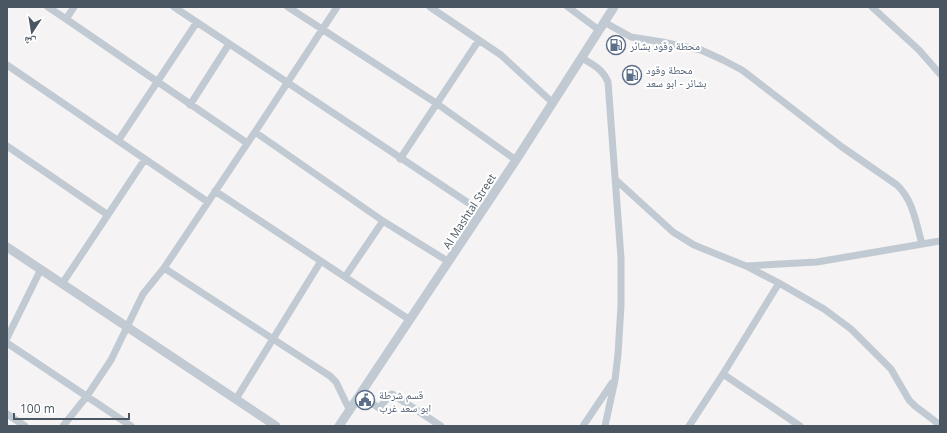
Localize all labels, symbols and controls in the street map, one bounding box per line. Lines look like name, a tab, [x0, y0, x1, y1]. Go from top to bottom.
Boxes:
north arrow	[12, 12, 52, 52]
text: ش	[22, 33, 37, 51]
fuel station icon: محطة وقود بشائر	[605, 34, 627, 56]
place label: محطة وقود بشائر	[629, 38, 700, 53]
place label: محطة وقود بشائر - ابو سعد	[646, 62, 706, 90]
fuel station icon: محطة وقود بشائر - ابو سعد	[621, 64, 643, 86]
street label: Al Mashtal Street	[439, 170, 499, 252]
place label: قسم شرطة ابو سعد غرب	[379, 387, 431, 415]
public building icon: قسم شرطة ابو سعد غرب	[354, 389, 376, 411]
scale bar	[14, 395, 129, 421]
text: 100 m	[20, 400, 55, 417]

